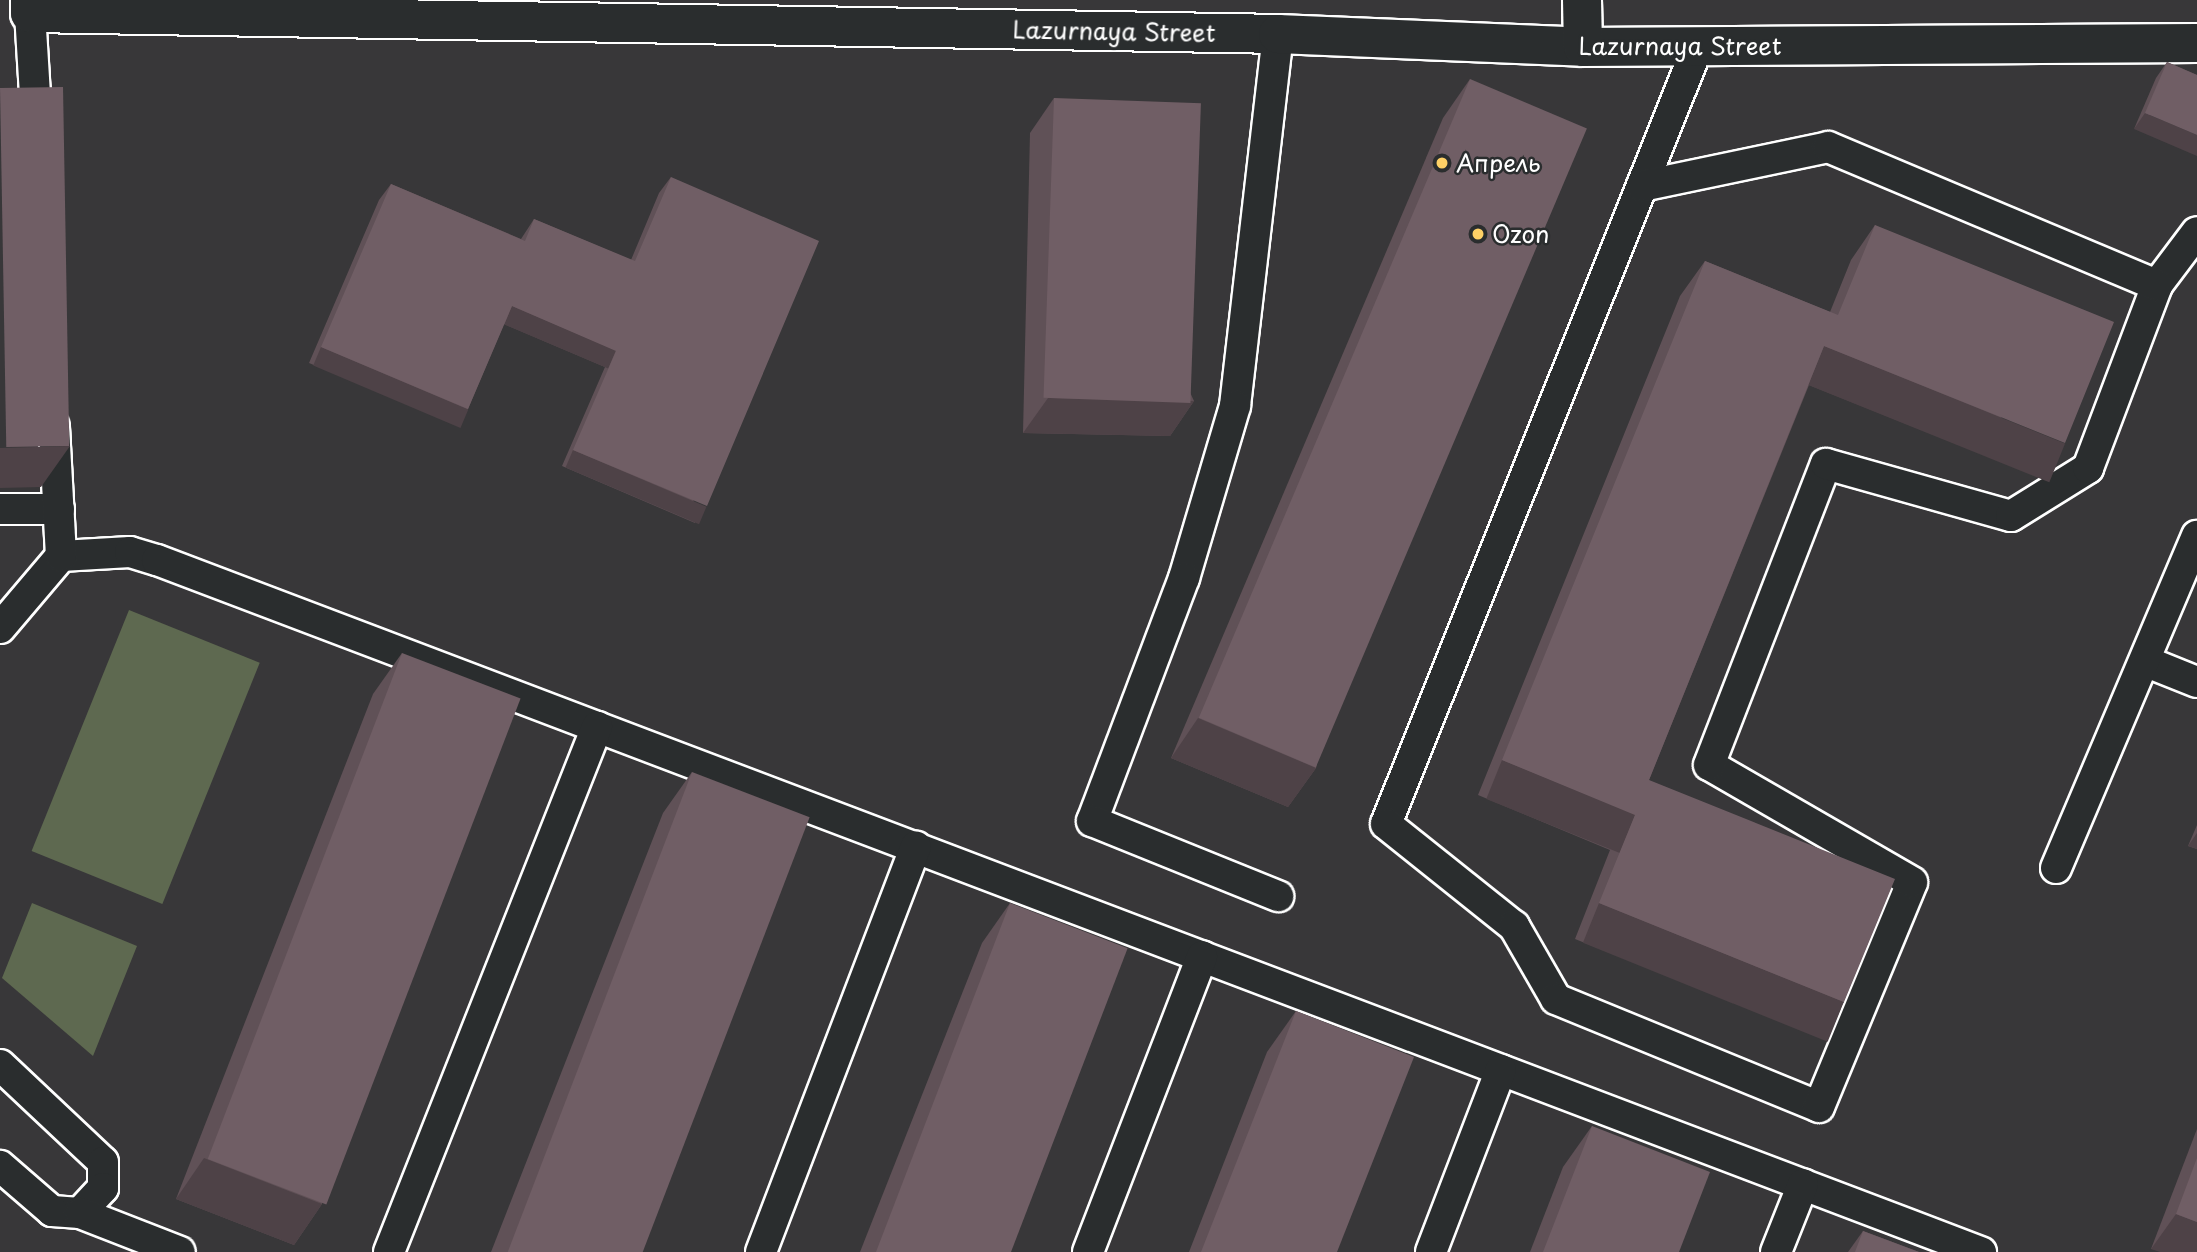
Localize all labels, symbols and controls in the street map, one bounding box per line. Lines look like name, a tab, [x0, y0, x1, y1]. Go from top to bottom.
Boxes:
street label: Lazurnaya Street	[1012, 15, 1216, 47]
street label: Lazurnaya Street	[1578, 32, 1782, 60]
place label: Апрель	[1456, 149, 1541, 177]
marker: Апрель	[1434, 155, 1450, 171]
place label: Ozon	[1492, 220, 1549, 248]
marker: Ozon	[1470, 226, 1486, 242]

